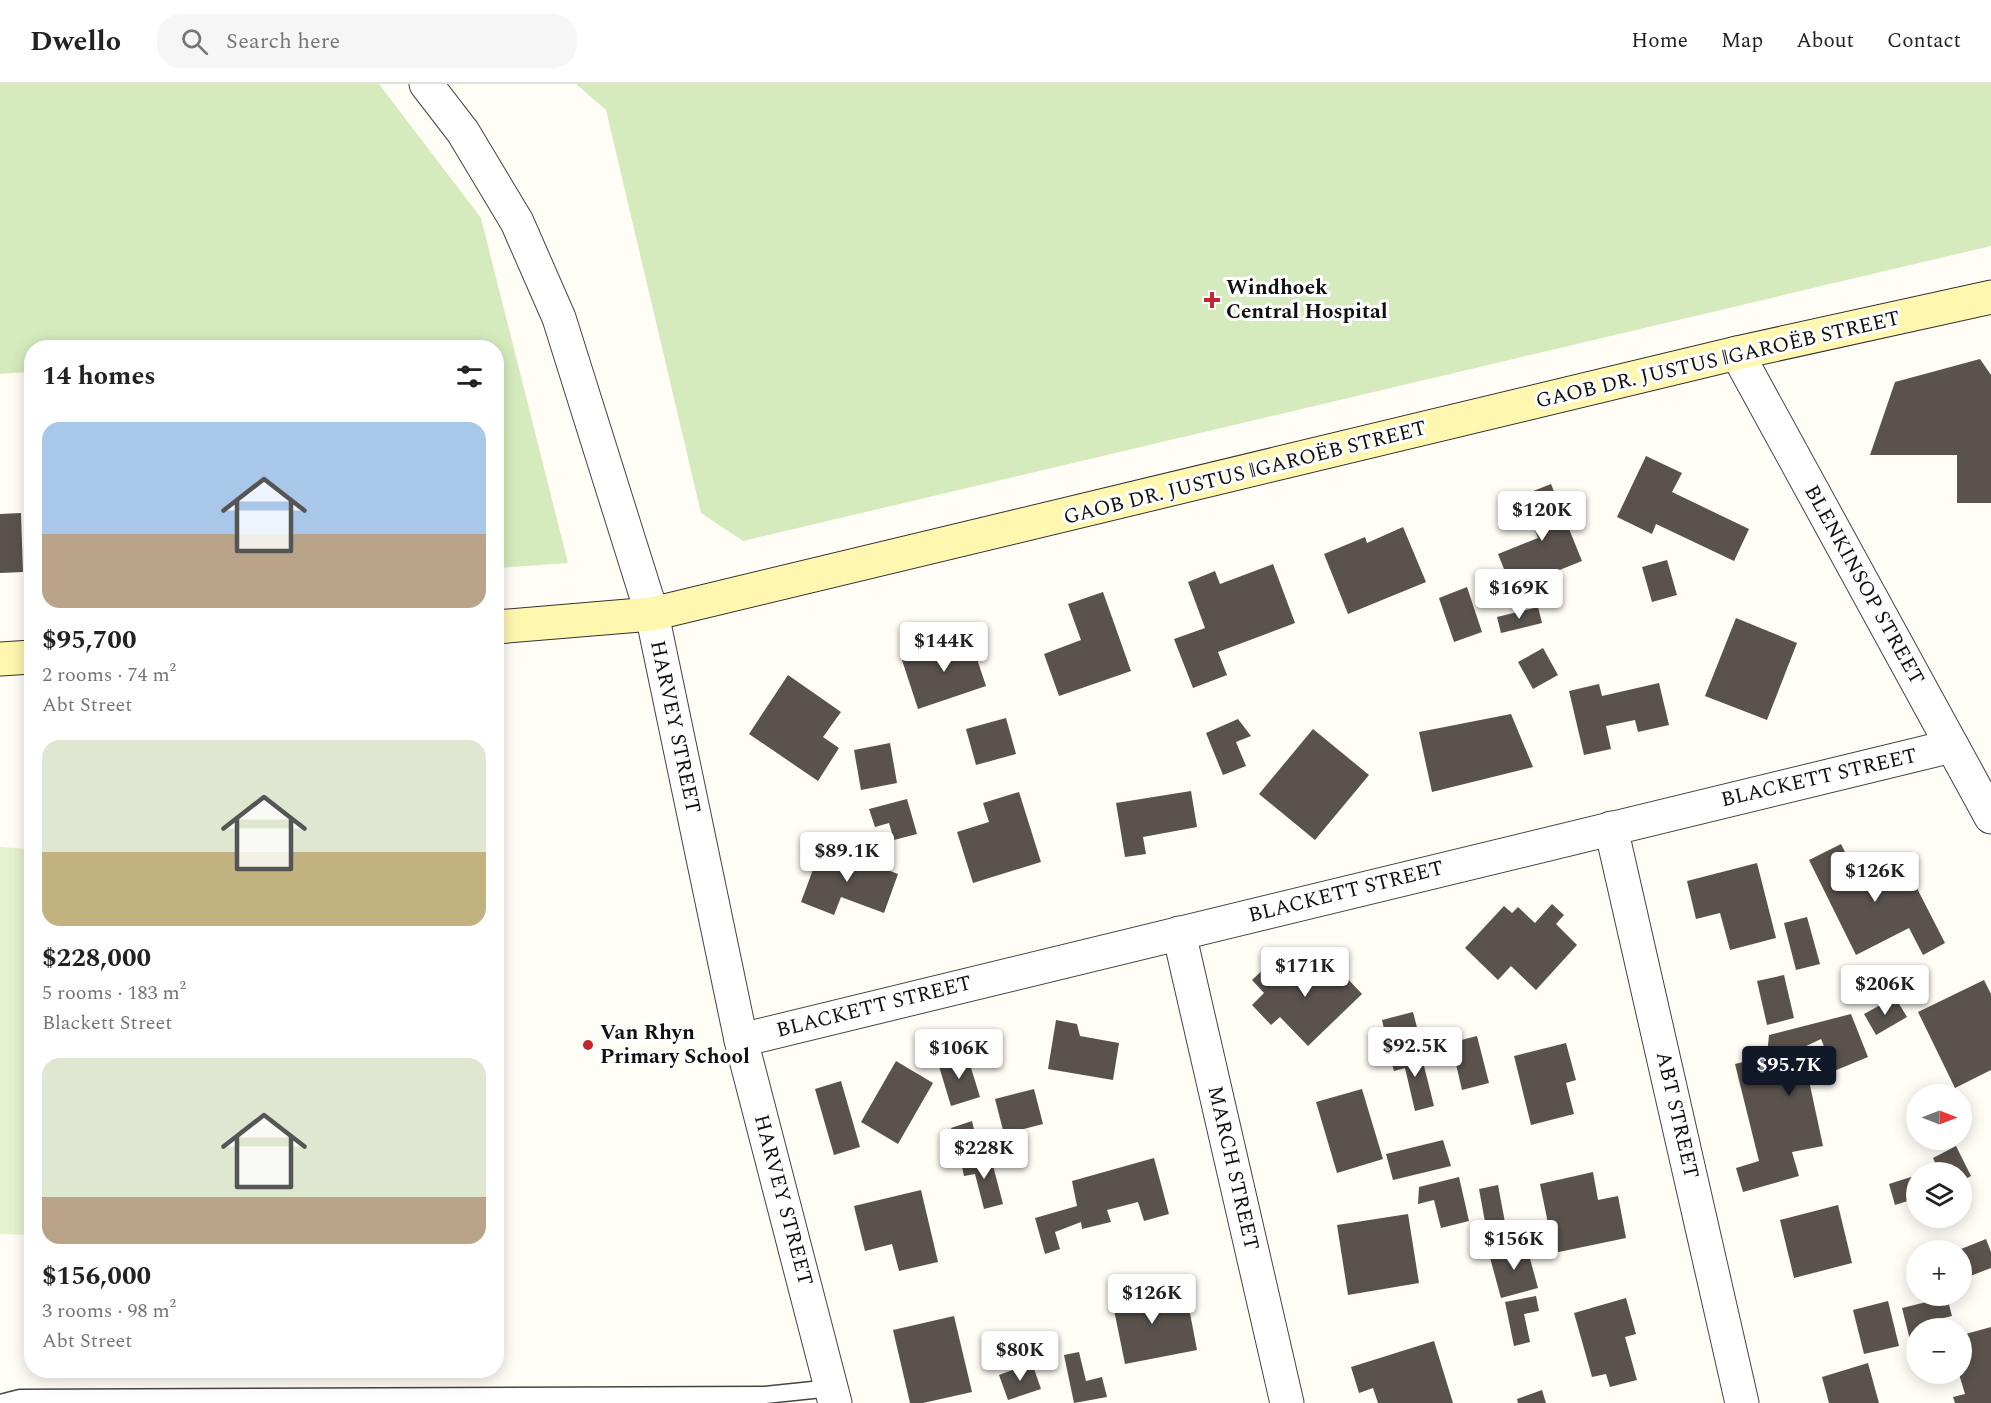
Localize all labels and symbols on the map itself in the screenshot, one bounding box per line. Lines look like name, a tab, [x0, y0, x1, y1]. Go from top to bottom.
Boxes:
place label: Windhoek Central Hospital	[1226, 272, 1388, 328]
marker: Windhoek Central Hospital	[1203, 291, 1221, 309]
street label: GAOB DR. JUSTUS ǁGAROËB STREET	[1533, 302, 1903, 418]
street label: GAOB DR. JUSTUS ǁGAROËB STREET	[1060, 412, 1430, 534]
street label: BLENKINSOP STREET	[1796, 479, 1932, 691]
pin: $120K	[1500, 491, 1584, 542]
pin: $169K	[1477, 569, 1561, 620]
pin: $144K	[902, 622, 986, 673]
street label: HARVEY STREET	[641, 638, 709, 816]
street label: BLACKETT STREET	[1718, 740, 1920, 816]
pin: $89.1K	[798, 832, 896, 883]
street label: BLACKETT STREET	[1245, 852, 1447, 932]
pin: $126K	[1833, 852, 1917, 903]
pin: $171K	[1263, 947, 1347, 998]
pin: $206K	[1843, 965, 1927, 1016]
street label: BLACKETT STREET	[773, 967, 975, 1047]
place label: Van Rhyn Primary School	[600, 1017, 750, 1073]
pin: $92.5K	[1366, 1027, 1464, 1078]
pin: $106K	[917, 1029, 1001, 1080]
marker: Van Rhyn Primary School	[581, 1038, 595, 1052]
pin: $95.7K	[1740, 1046, 1838, 1097]
street label: ABT STREET	[1647, 1048, 1707, 1182]
street label: MARCH STREET	[1199, 1083, 1267, 1253]
north arrow	[1906, 1084, 1972, 1150]
street label: HARVEY STREET	[745, 1111, 821, 1289]
pin: $228K	[942, 1129, 1026, 1180]
pin: $156K	[1472, 1220, 1556, 1271]
pin: $126K	[1110, 1274, 1194, 1325]
pin: $80K	[984, 1331, 1056, 1382]

